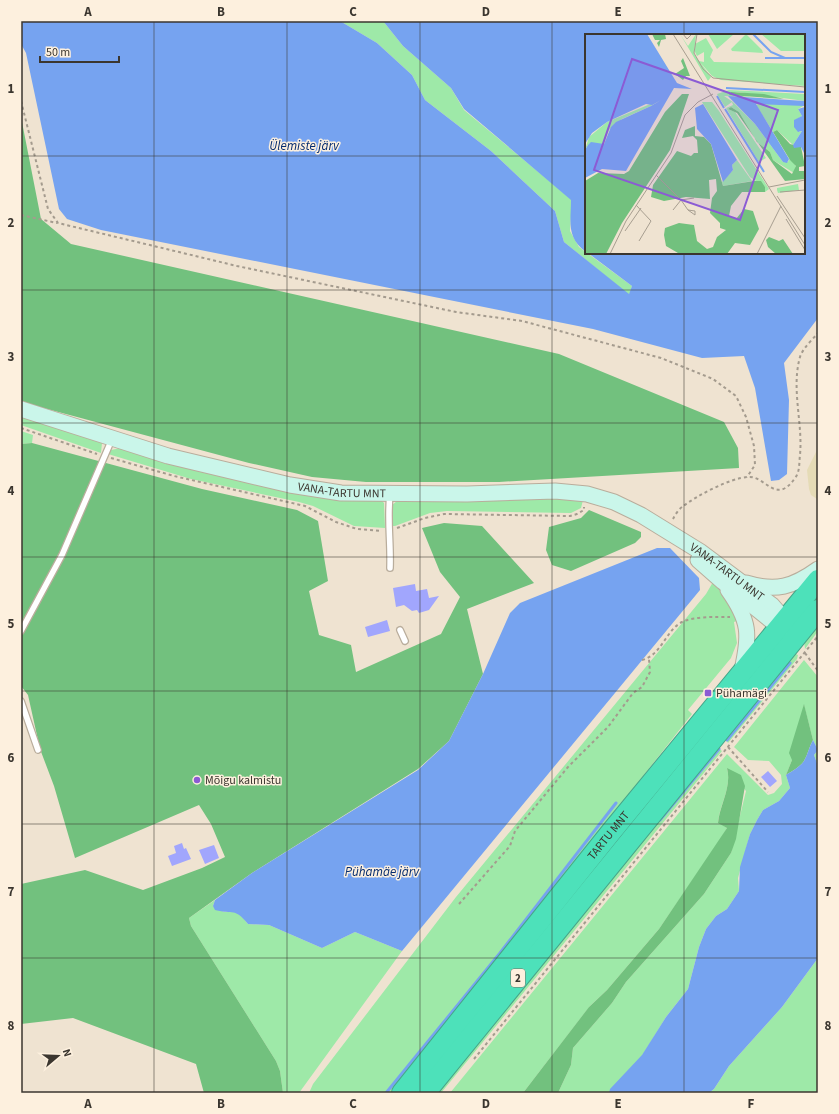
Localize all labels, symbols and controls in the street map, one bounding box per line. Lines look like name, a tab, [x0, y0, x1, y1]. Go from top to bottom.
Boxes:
text: A	[83, 3, 92, 21]
text: B	[217, 3, 225, 21]
text: C	[349, 3, 357, 21]
text: D	[482, 3, 490, 21]
text: E	[614, 3, 622, 21]
text: F	[748, 3, 755, 21]
inset map	[585, 34, 805, 254]
scale bar	[40, 38, 119, 64]
text: 50 m	[46, 44, 70, 61]
text: 1	[8, 80, 15, 98]
text: 1	[825, 80, 832, 98]
water label: Ülemiste järv	[269, 137, 340, 155]
text: 2	[8, 214, 15, 232]
text: 2	[825, 214, 832, 232]
text: 3	[8, 348, 15, 366]
text: 3	[825, 348, 832, 366]
street label: VANA-TARTU MNT	[296, 478, 387, 502]
text: 4	[8, 482, 15, 500]
text: 4	[825, 482, 832, 500]
street label: VANA-TARTU MNT	[686, 539, 768, 606]
text: 5	[8, 615, 15, 633]
text: 5	[825, 615, 832, 633]
place label: Pühamägi	[716, 685, 767, 702]
marker: Pühamägi	[703, 688, 713, 698]
text: 6	[8, 749, 15, 767]
text: 6	[825, 749, 832, 767]
place label: Mõigu kalmistu	[205, 772, 281, 789]
marker: Mõigu kalmistu	[192, 775, 202, 785]
street label: TARTU MNT	[584, 807, 634, 864]
water label: Pühamäe järv	[345, 863, 420, 881]
text: 7	[8, 883, 15, 901]
text: 7	[825, 883, 832, 901]
road number: 2	[511, 969, 525, 987]
text: 8	[8, 1017, 15, 1035]
text: 8	[825, 1017, 832, 1035]
north arrow	[38, 1036, 78, 1076]
text: N	[59, 1047, 75, 1059]
text: A	[83, 1095, 92, 1113]
text: B	[217, 1095, 225, 1113]
text: C	[349, 1095, 357, 1113]
text: D	[482, 1095, 490, 1113]
text: E	[614, 1095, 622, 1113]
text: F	[748, 1095, 755, 1113]

